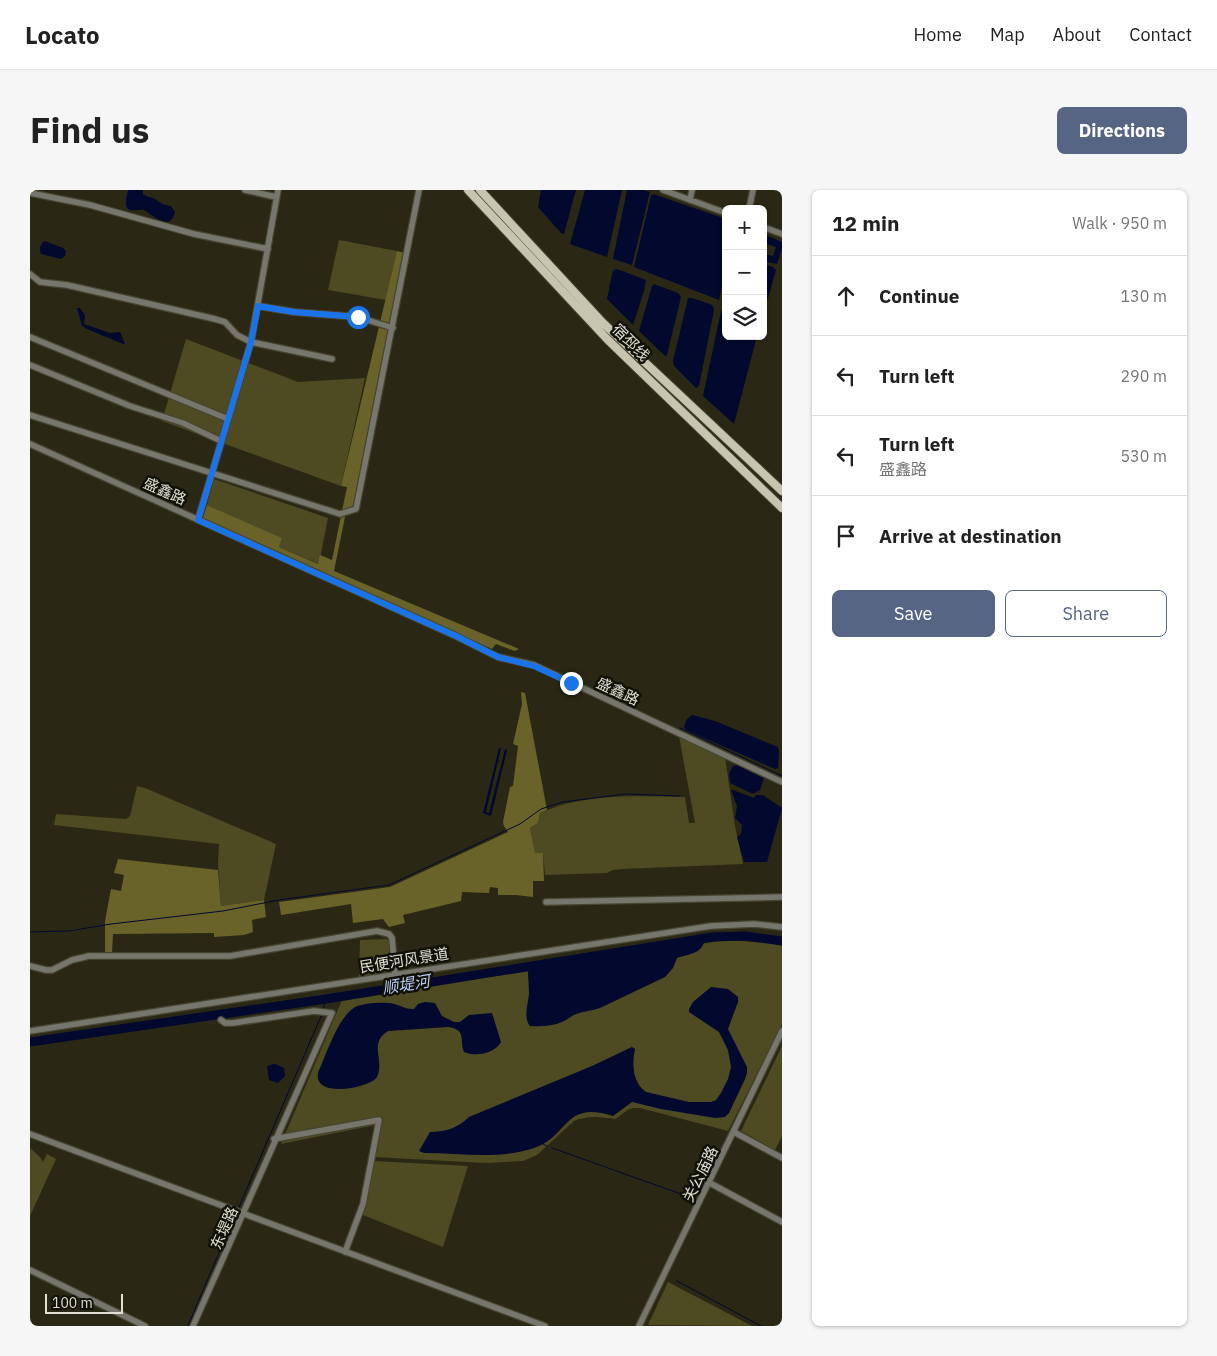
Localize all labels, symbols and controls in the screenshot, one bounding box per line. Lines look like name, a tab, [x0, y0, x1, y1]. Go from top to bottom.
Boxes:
text: Locato	[25, 19, 100, 51]
text: Home	[914, 23, 962, 46]
text: Map	[990, 23, 1025, 46]
text: About	[1053, 23, 1101, 46]
text: Contact	[1129, 23, 1192, 46]
text: Find us	[30, 107, 149, 153]
button: Directions	[1057, 107, 1187, 154]
map controls	[722, 205, 767, 340]
button: +	[722, 205, 767, 250]
text: 12 min	[832, 209, 899, 237]
text: Walk · 950 m	[1072, 213, 1167, 233]
button: −	[722, 250, 767, 295]
icon: ahead	[832, 282, 860, 310]
text: Continue	[879, 284, 959, 308]
text: 130 m	[1120, 286, 1167, 306]
button: layers	[722, 295, 767, 340]
route start	[347, 306, 370, 329]
street label: 宿邳线	[608, 319, 654, 365]
icon: left	[832, 362, 860, 390]
text: Turn left	[879, 364, 955, 388]
text: 290 m	[1120, 366, 1167, 386]
text: Turn left	[879, 432, 955, 456]
icon: left	[832, 442, 860, 470]
text: 530 m	[1120, 446, 1167, 466]
text: 盛鑫路	[879, 459, 927, 479]
street label: 盛鑫路	[141, 473, 189, 509]
icon: arrive	[832, 522, 860, 550]
text: Arrive at destination	[879, 524, 1062, 548]
button: Save	[832, 590, 995, 637]
button: Share	[1005, 590, 1167, 637]
route end	[560, 672, 583, 695]
street label: 盛鑫路	[594, 673, 642, 709]
street label: 民便河风景道	[358, 944, 450, 976]
water label: 顺堤河	[381, 970, 434, 998]
street label: 关公庙路	[678, 1143, 722, 1205]
street label: 东堤路	[206, 1204, 242, 1252]
scale bar	[45, 1291, 122, 1314]
text: 100 m	[52, 1294, 93, 1312]

